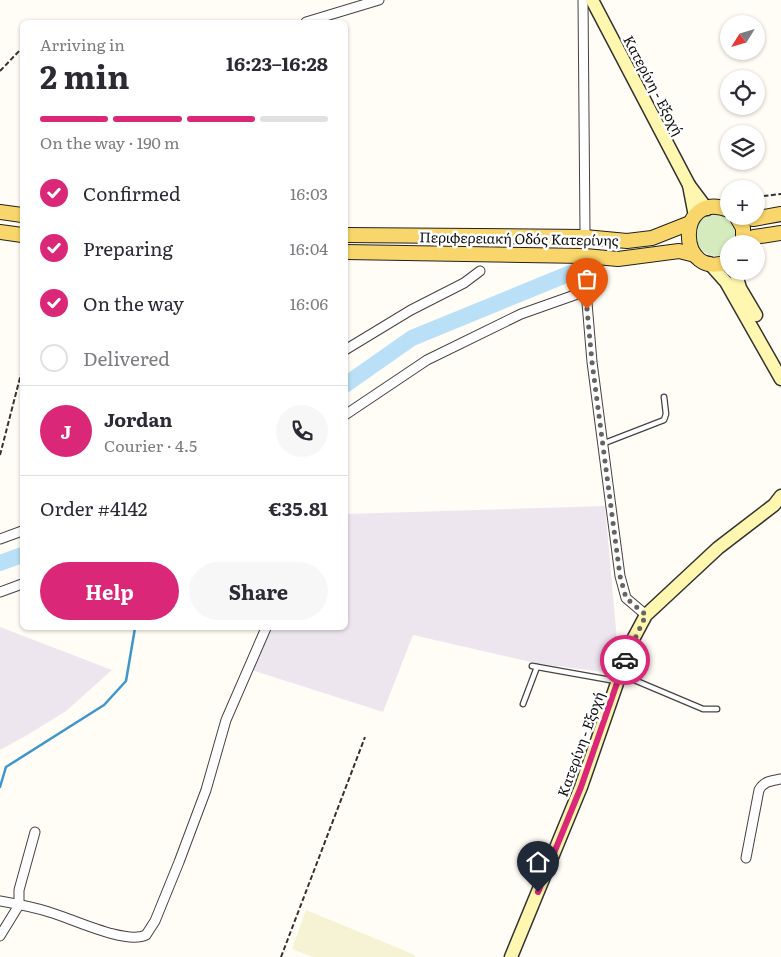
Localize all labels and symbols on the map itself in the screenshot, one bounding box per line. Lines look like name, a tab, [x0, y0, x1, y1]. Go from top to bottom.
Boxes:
north arrow	[720, 15, 765, 60]
street label: Κατερίνη - Εξοχή	[619, 32, 689, 138]
street label: Περιφερειακή Οδός Κατερίνης	[419, 226, 619, 250]
pin	[566, 258, 608, 309]
courier	[600, 635, 650, 685]
street label: Κατερίνη - Εξοχή	[552, 689, 608, 799]
pin	[517, 841, 559, 892]

